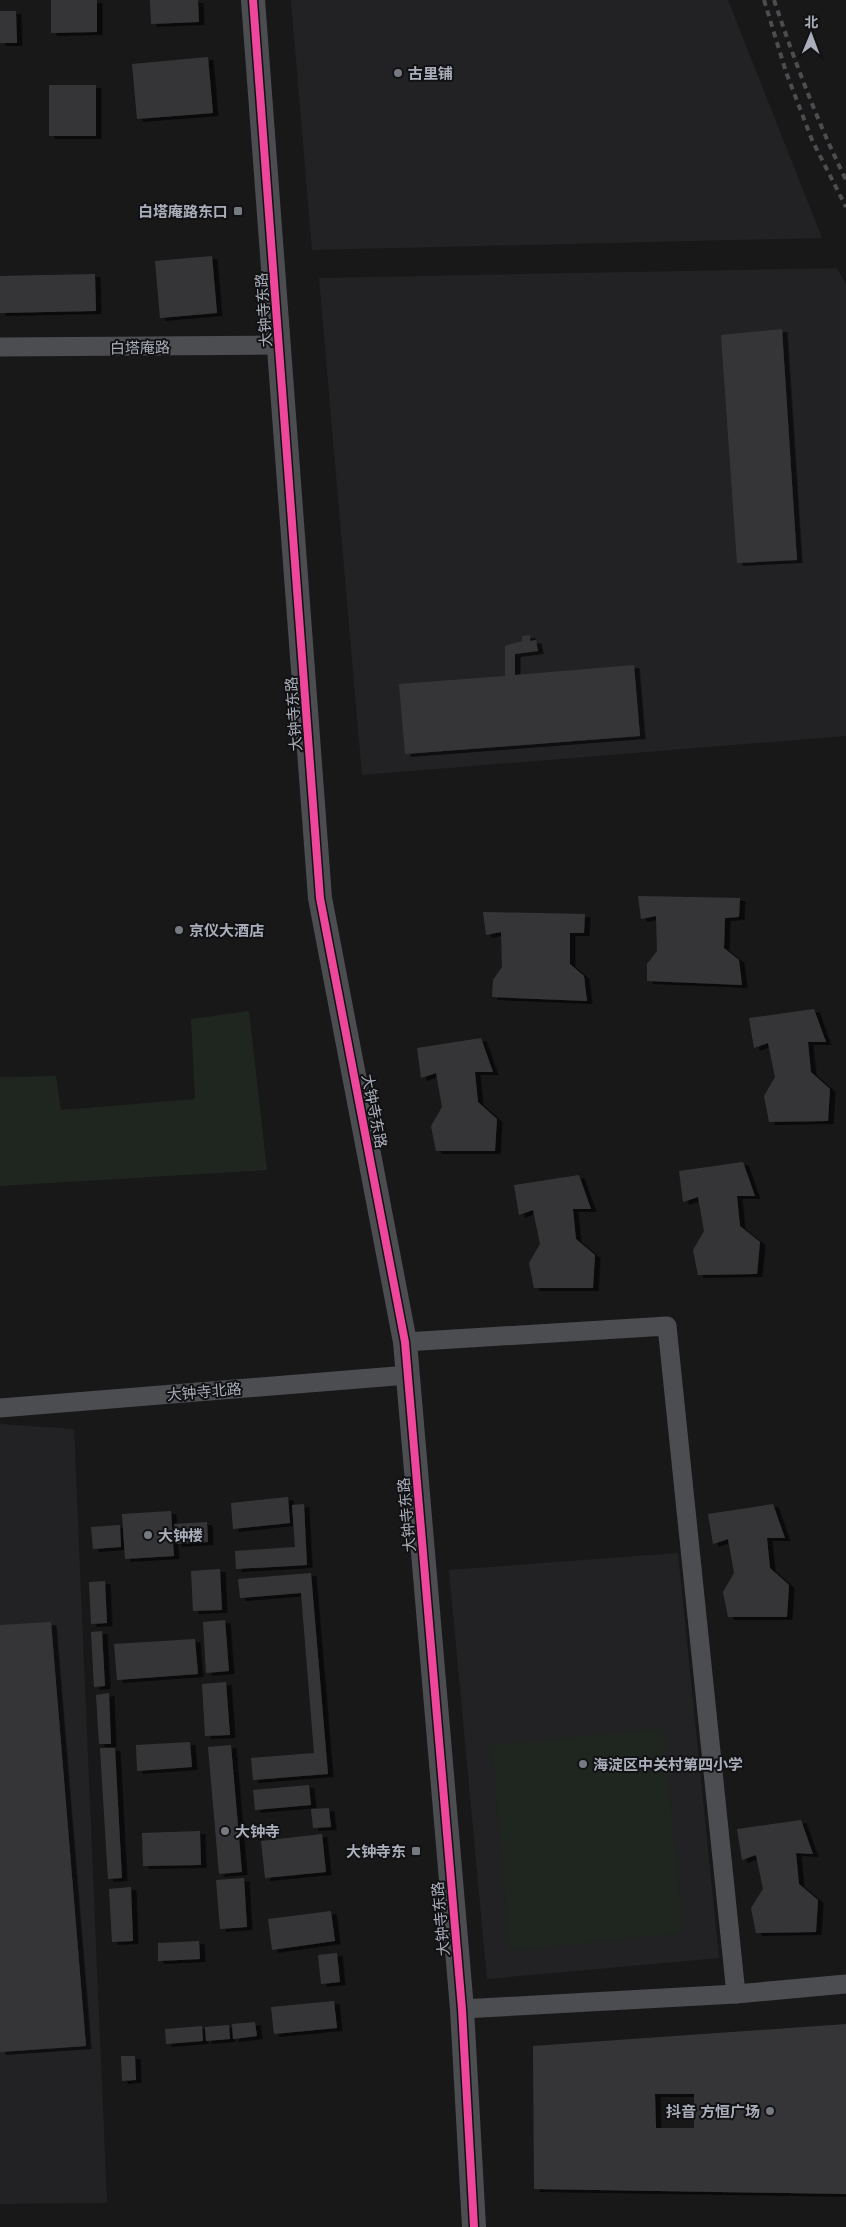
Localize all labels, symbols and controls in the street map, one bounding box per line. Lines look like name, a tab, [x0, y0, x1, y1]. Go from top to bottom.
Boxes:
north arrow	[786, 10, 836, 60]
text: 北	[804, 12, 818, 31]
place label: 古里铺	[408, 63, 453, 83]
marker: 古里铺	[392, 67, 404, 79]
place label: 白塔庵路东口	[138, 201, 228, 221]
marker: 白塔庵路东口	[232, 205, 244, 217]
street label: 大钟寺东路	[250, 272, 276, 348]
street label: 白塔庵路	[110, 336, 170, 358]
street label: 大钟寺东路	[280, 676, 306, 752]
place label: 京仪大酒店	[189, 920, 264, 940]
marker: 京仪大酒店	[173, 924, 185, 936]
street label: 大钟寺东路	[358, 1072, 392, 1150]
street label: 大钟寺北路	[166, 1378, 242, 1404]
street label: 大钟寺东路	[393, 1477, 419, 1553]
place label: 大钟楼	[158, 1525, 203, 1545]
marker: 大钟楼	[142, 1529, 154, 1541]
place label: 海淀区中关村第四小学	[593, 1754, 743, 1774]
marker: 海淀区中关村第四小学	[577, 1758, 589, 1770]
place label: 大钟寺	[235, 1821, 280, 1841]
marker: 大钟寺	[219, 1825, 231, 1837]
place label: 大钟寺东	[346, 1841, 406, 1861]
marker: 大钟寺东	[410, 1845, 422, 1857]
street label: 大钟寺东路	[427, 1881, 453, 1957]
place label: 抖音 方恒广场	[666, 2101, 760, 2121]
marker: 抖音 方恒广场	[764, 2105, 776, 2117]

